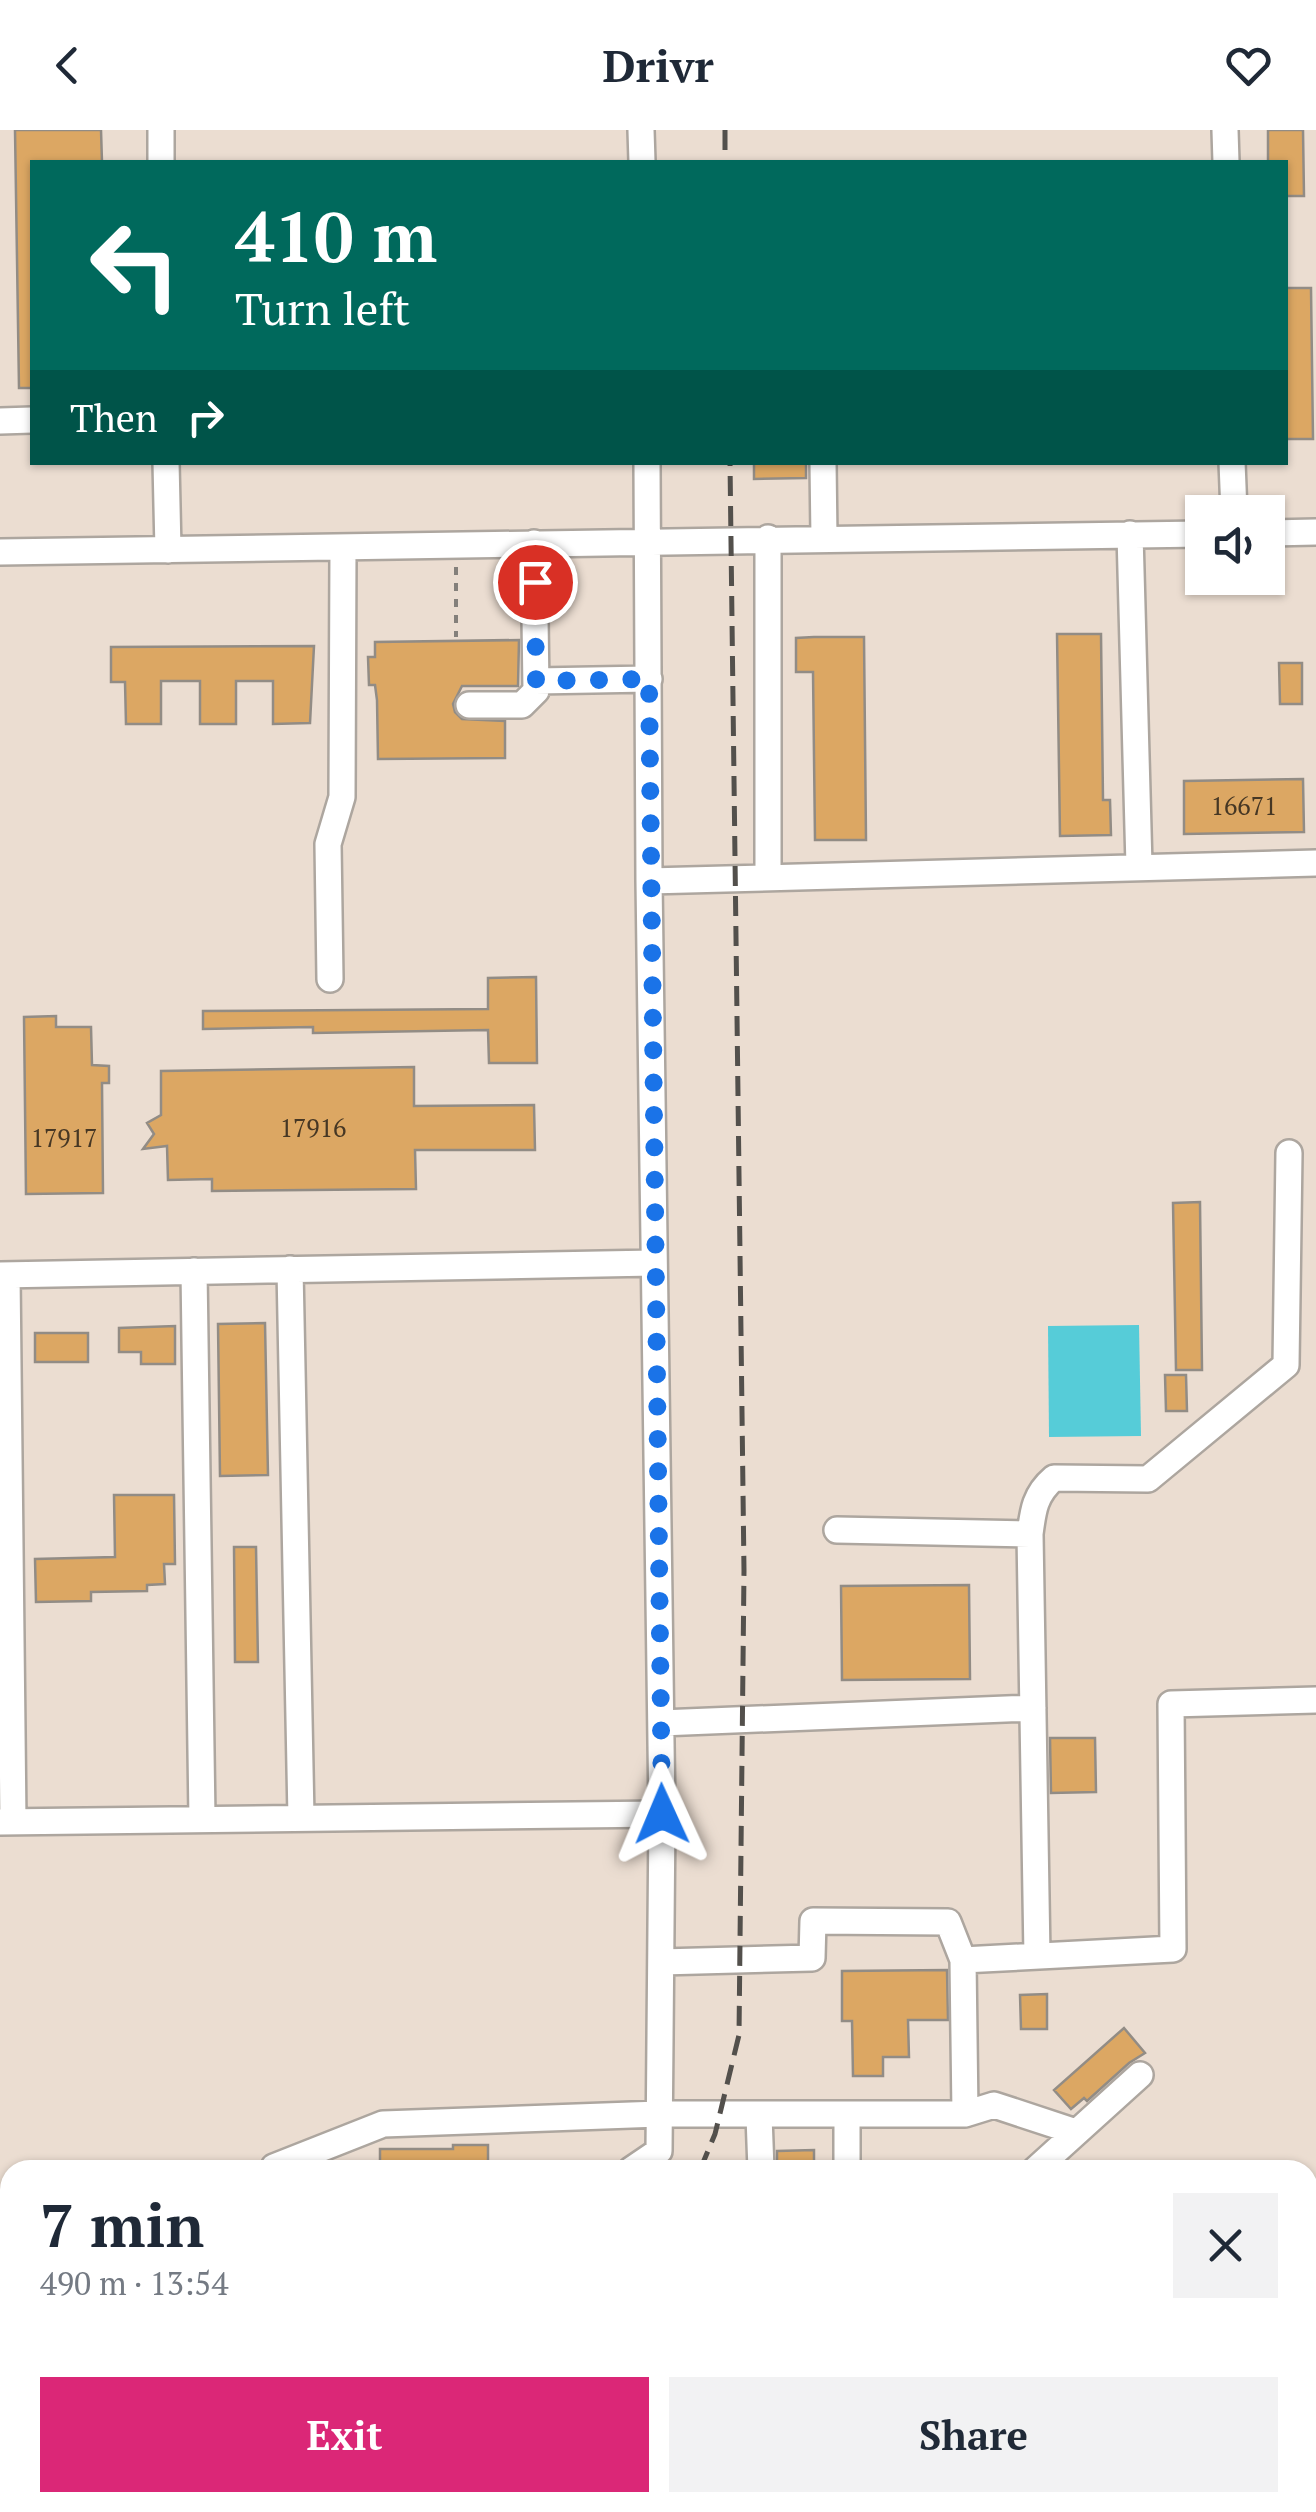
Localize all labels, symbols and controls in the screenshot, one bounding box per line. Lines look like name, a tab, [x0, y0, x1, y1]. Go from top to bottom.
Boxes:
text: Drivr	[602, 35, 714, 95]
icon: back	[40, 38, 95, 93]
icon: heart	[1221, 38, 1276, 93]
text: 410 m	[235, 189, 437, 282]
icon: left	[70, 200, 200, 330]
text: Turn left	[235, 278, 410, 338]
icon: right	[178, 390, 233, 445]
text: Then	[70, 393, 158, 443]
map controls	[1185, 495, 1285, 595]
button: sound	[1185, 495, 1285, 595]
pin	[493, 540, 578, 625]
icon: arrive	[508, 555, 563, 610]
house number: 16671	[1211, 789, 1277, 822]
house number: 17916	[280, 1111, 346, 1144]
house number: 17917	[31, 1121, 97, 1154]
position arrow	[610, 1762, 714, 1866]
text: 7 min	[40, 2185, 204, 2264]
button: close	[1173, 2193, 1278, 2298]
text: 490 m · 13:54	[40, 2262, 228, 2304]
button: Exit	[40, 2377, 649, 2492]
button: Share	[669, 2377, 1278, 2492]

